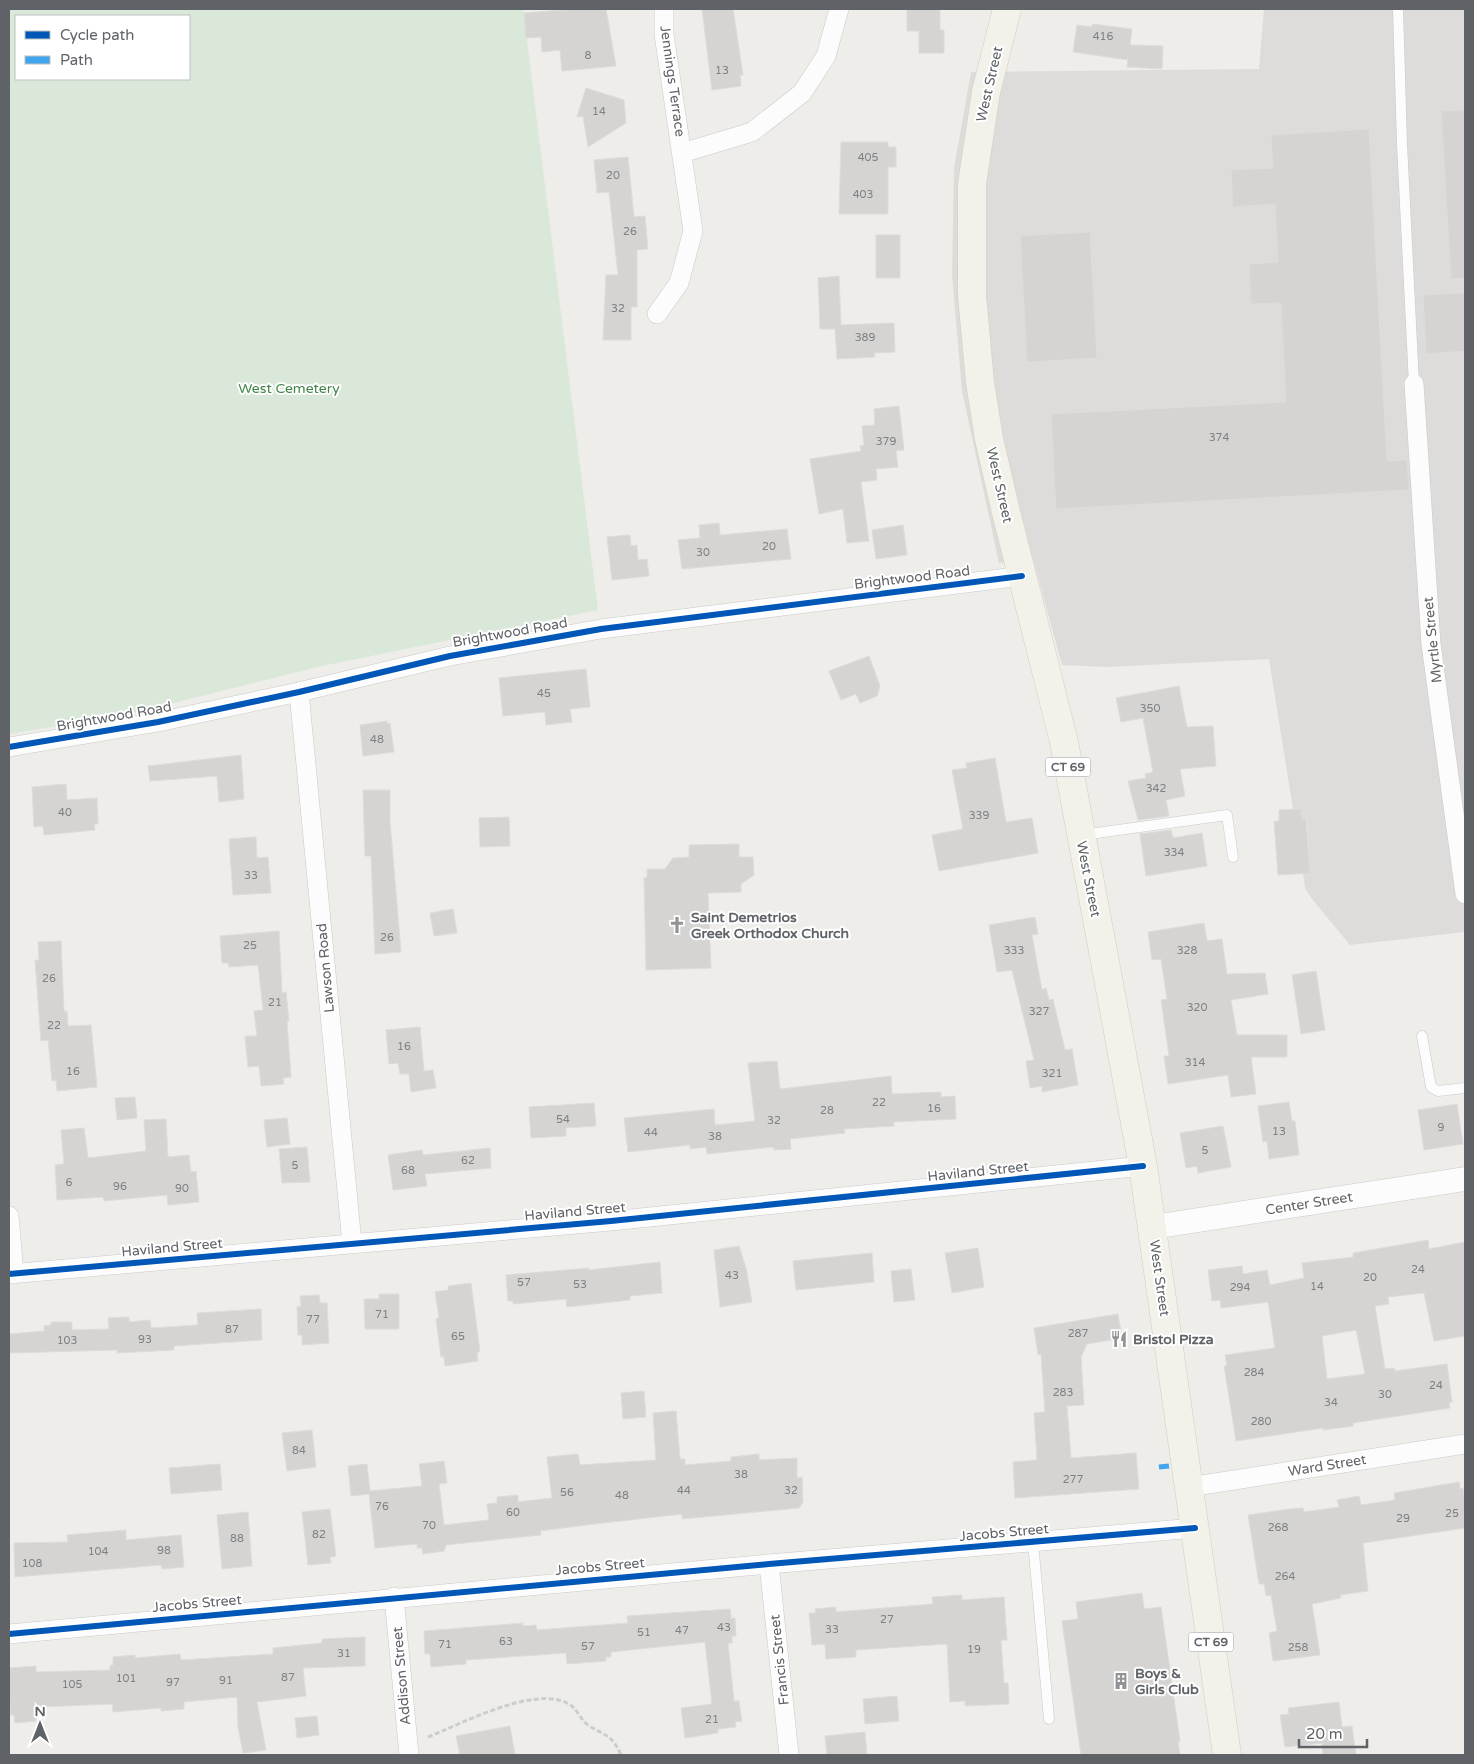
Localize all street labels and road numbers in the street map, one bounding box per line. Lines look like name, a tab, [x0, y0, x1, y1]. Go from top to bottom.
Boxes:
street label: Jennings Terrace	[656, 24, 689, 138]
street label: West Street	[973, 44, 1007, 124]
street label: West Street	[983, 446, 1017, 525]
street label: Brightwood Road	[853, 562, 971, 593]
street label: Myrtle Street	[1419, 595, 1445, 684]
street label: Brightwood Road	[451, 614, 569, 651]
street label: Brightwood Road	[55, 698, 173, 735]
road number: CT 69	[1046, 758, 1090, 776]
street label: West Street	[1073, 840, 1104, 919]
street label: Lawson Road	[313, 923, 338, 1013]
street label: Haviland Street	[927, 1158, 1030, 1185]
street label: Center Street	[1264, 1188, 1354, 1219]
street label: Haviland Street	[524, 1199, 627, 1224]
street label: Haviland Street	[121, 1235, 224, 1260]
street label: West Street	[1146, 1239, 1173, 1318]
street label: Ward Street	[1287, 1451, 1368, 1480]
street label: Jacobs Street	[959, 1520, 1050, 1545]
street label: Jacobs Street	[555, 1554, 646, 1579]
street label: Jacobs Street	[152, 1591, 243, 1616]
street label: Francis Street	[766, 1613, 793, 1706]
street label: Addison Street	[389, 1625, 414, 1726]
road number: CT 69	[1188, 1632, 1234, 1651]

